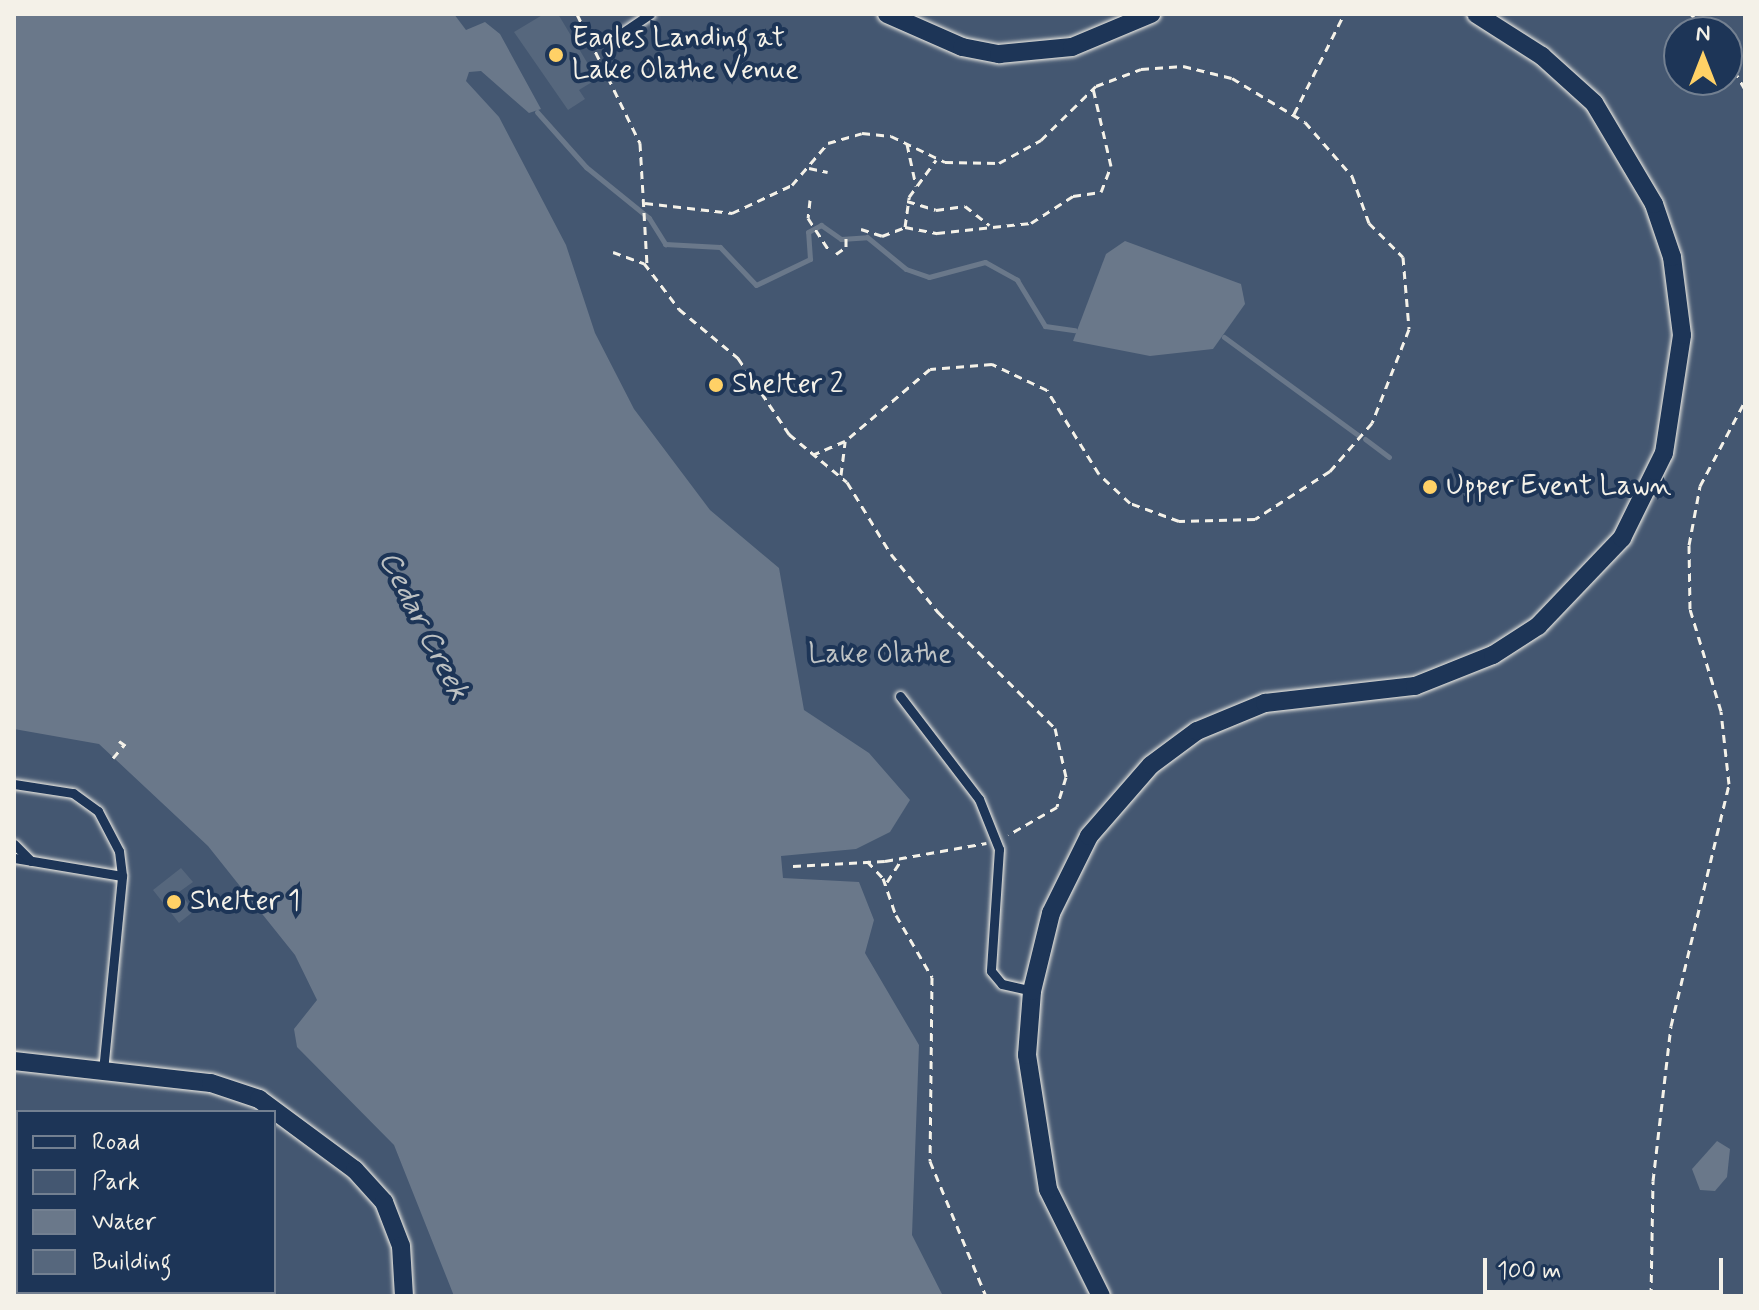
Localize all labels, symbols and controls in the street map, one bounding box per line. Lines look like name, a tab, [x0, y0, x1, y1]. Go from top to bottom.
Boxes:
north arrow	[1663, 16, 1743, 96]
text: N	[1696, 20, 1710, 48]
place label: Eagles Landing at Lake Olathe Venue	[572, 22, 793, 88]
marker: Eagles Landing at Lake Olathe Venue	[547, 46, 565, 64]
place label: Shelter 2	[732, 368, 843, 402]
marker: Shelter 2	[707, 376, 725, 394]
place label: Upper Event Lawn	[1446, 470, 1671, 504]
marker: Upper Event Lawn	[1421, 478, 1439, 496]
water label: Cedar Creek	[370, 545, 476, 707]
park label: Lake Olathe	[808, 638, 952, 672]
place label: Shelter 1	[190, 885, 300, 919]
marker: Shelter 1	[165, 893, 183, 911]
legend	[16, 1110, 276, 1294]
text: Road	[92, 1127, 140, 1158]
text: Park	[92, 1167, 140, 1198]
text: Water	[92, 1207, 156, 1238]
scale bar	[1487, 1242, 1727, 1292]
text: Building	[92, 1247, 172, 1278]
text: 100 m	[1497, 1256, 1561, 1287]

